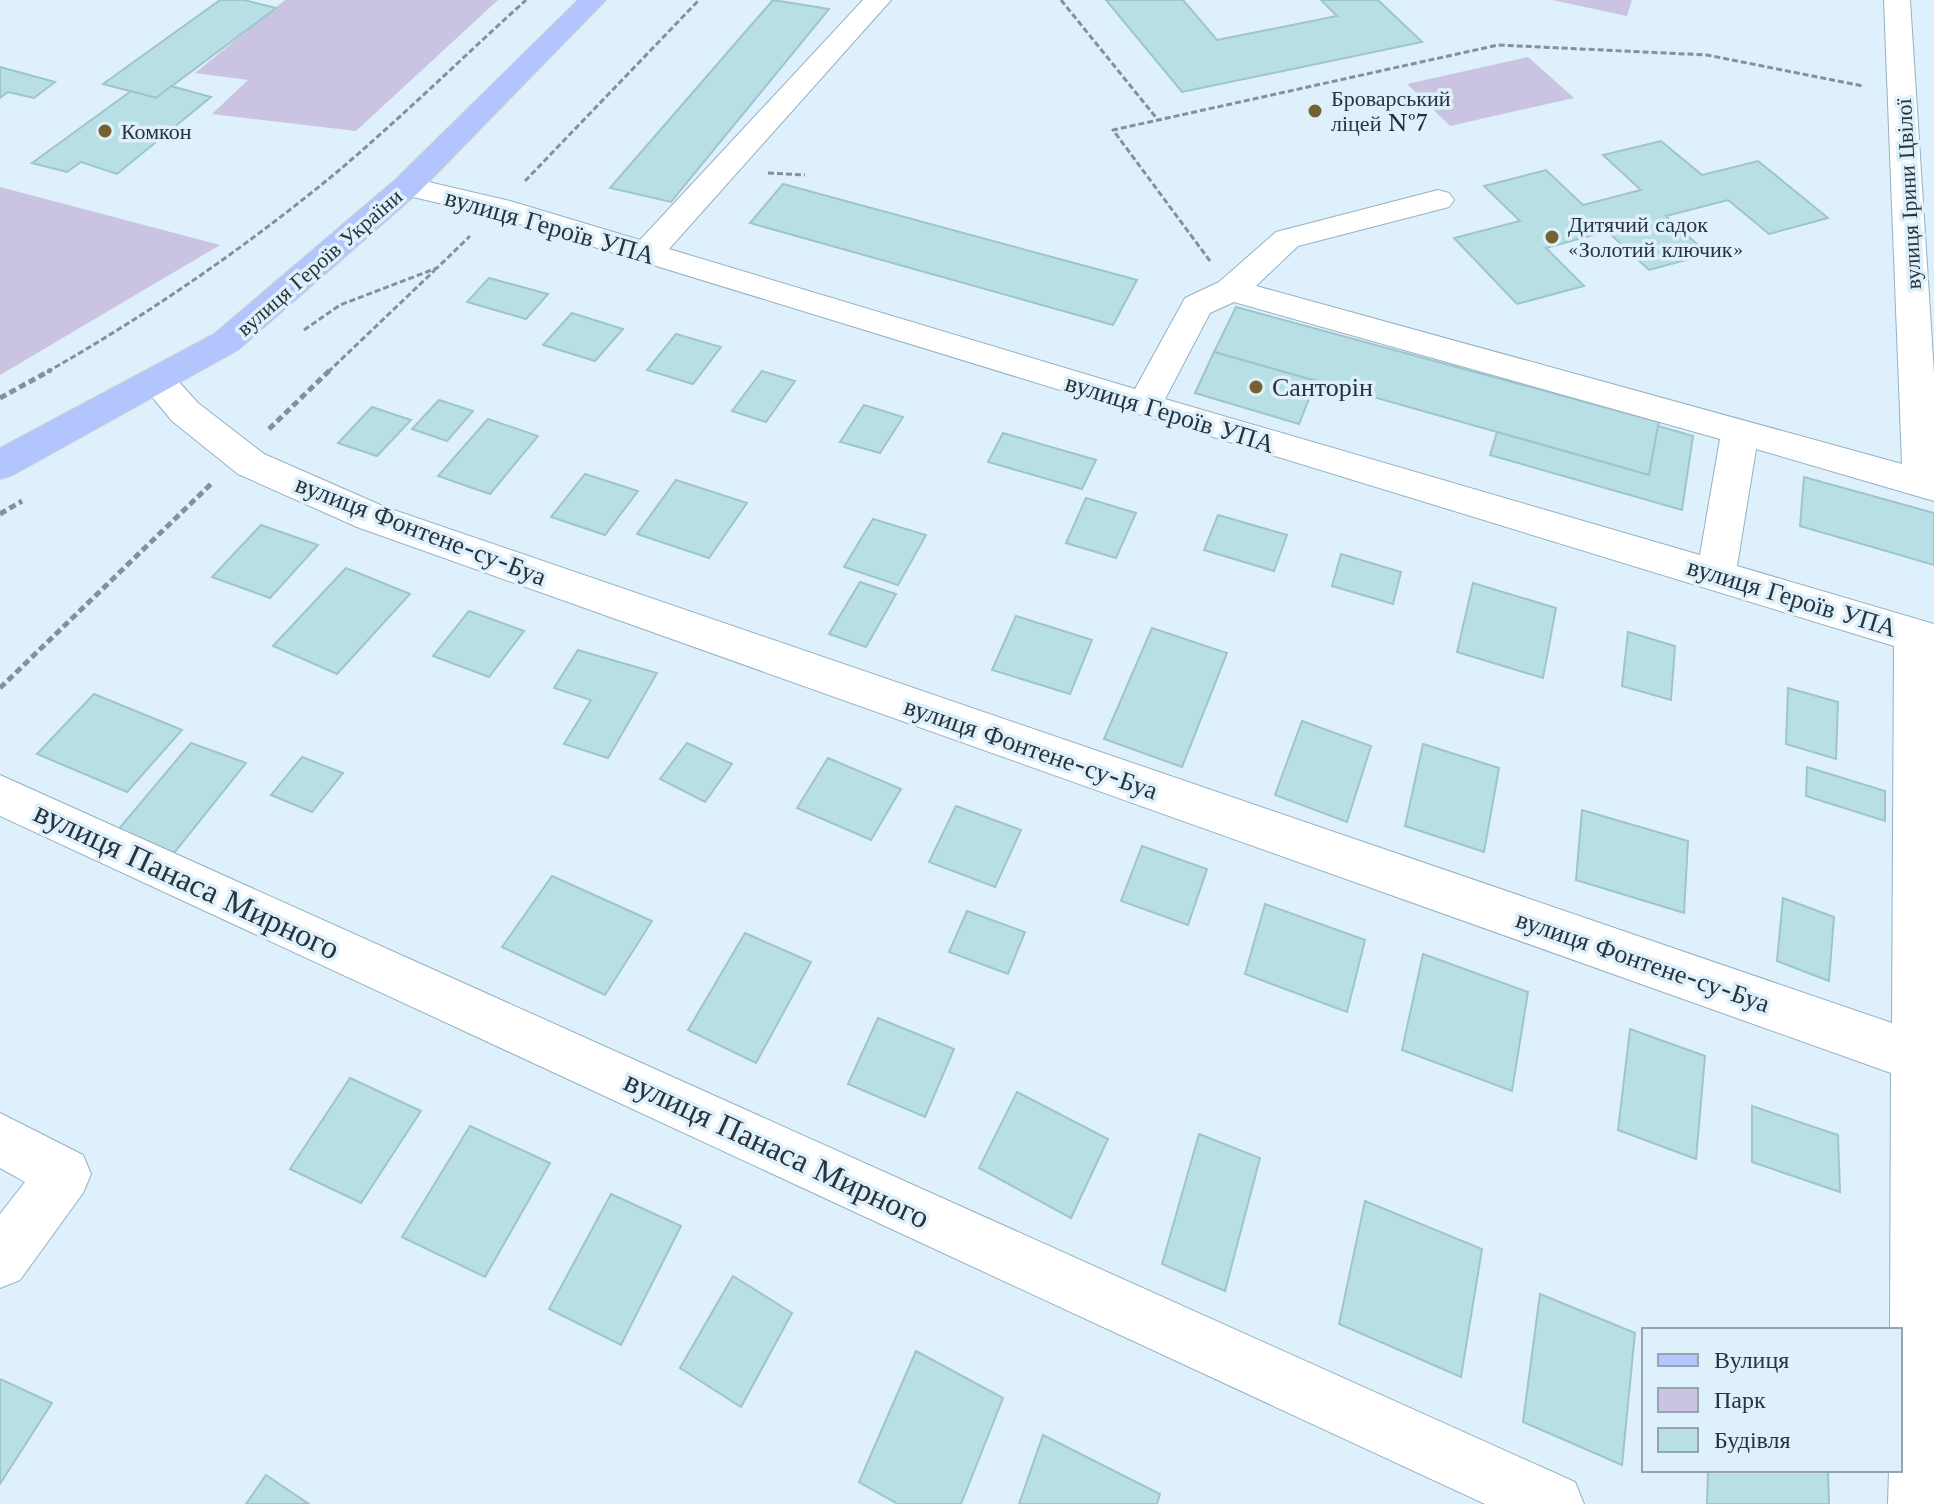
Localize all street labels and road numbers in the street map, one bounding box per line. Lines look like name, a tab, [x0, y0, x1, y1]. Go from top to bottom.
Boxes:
street label: вулиця Ірини Цвілої	[1890, 97, 1927, 290]
street label: вулиця Героїв УПА	[441, 181, 659, 271]
street label: вулиця Героїв України	[231, 183, 408, 342]
street label: вулиця Героїв УПА	[1062, 366, 1279, 460]
street label: вулиця Фонтене-су-Буа	[291, 467, 551, 593]
street label: вулиця Героїв УПА	[1684, 550, 1901, 644]
street label: вулиця Фонтене-су-Буа	[900, 690, 1162, 807]
street label: вулиця Панаса Мирного	[28, 792, 346, 968]
street label: вулиця Фонтене-су-Буа	[1512, 903, 1774, 1020]
street label: вулиця Панаса Мирного	[618, 1061, 936, 1237]

